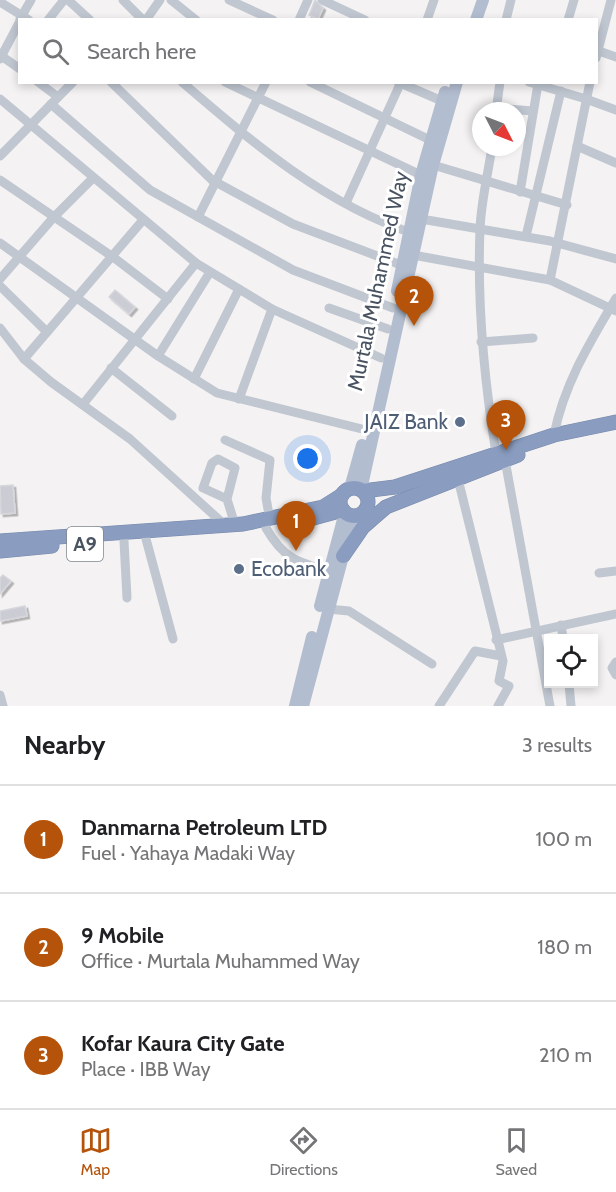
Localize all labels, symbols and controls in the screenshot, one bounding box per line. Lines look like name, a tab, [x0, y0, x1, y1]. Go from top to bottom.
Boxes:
search box	[18, 18, 598, 84]
icon: search	[39, 35, 72, 68]
text: Search here	[87, 38, 196, 65]
north arrow	[472, 102, 526, 156]
street label: Murtala Muhammed Way	[342, 168, 413, 393]
pin: 2	[394, 276, 434, 326]
pin: 3	[486, 400, 526, 450]
place label: JAIZ Bank	[363, 409, 449, 434]
marker: JAIZ Bank	[453, 415, 467, 429]
your location	[293, 444, 322, 473]
pin: 1	[276, 502, 316, 551]
road number: A9	[67, 527, 103, 561]
place label: Ecobank	[251, 556, 327, 581]
marker: Ecobank	[232, 562, 246, 576]
map controls	[544, 634, 598, 688]
button: locate	[544, 634, 598, 688]
text: Nearby	[24, 729, 105, 761]
text: 3 results	[522, 733, 592, 757]
text: Danmarna Petroleum LTD	[81, 814, 327, 841]
text: 1	[40, 827, 47, 851]
text: 100 m	[536, 827, 592, 851]
text: Fuel · Yahaya Madaki Way	[81, 841, 295, 865]
text: 9 Mobile	[81, 922, 164, 949]
text: 2	[38, 935, 49, 959]
text: 180 m	[537, 935, 592, 959]
text: Office · Murtala Muhammed Way	[81, 949, 360, 973]
text: Kofar Kaura City Gate	[81, 1030, 285, 1057]
text: 3	[38, 1043, 49, 1067]
text: 210 m	[539, 1043, 592, 1067]
text: Place · IBB Way	[81, 1057, 211, 1081]
tab: Map	[79, 1124, 112, 1179]
tab: Directions	[270, 1124, 338, 1179]
tab: Saved	[496, 1124, 537, 1179]

